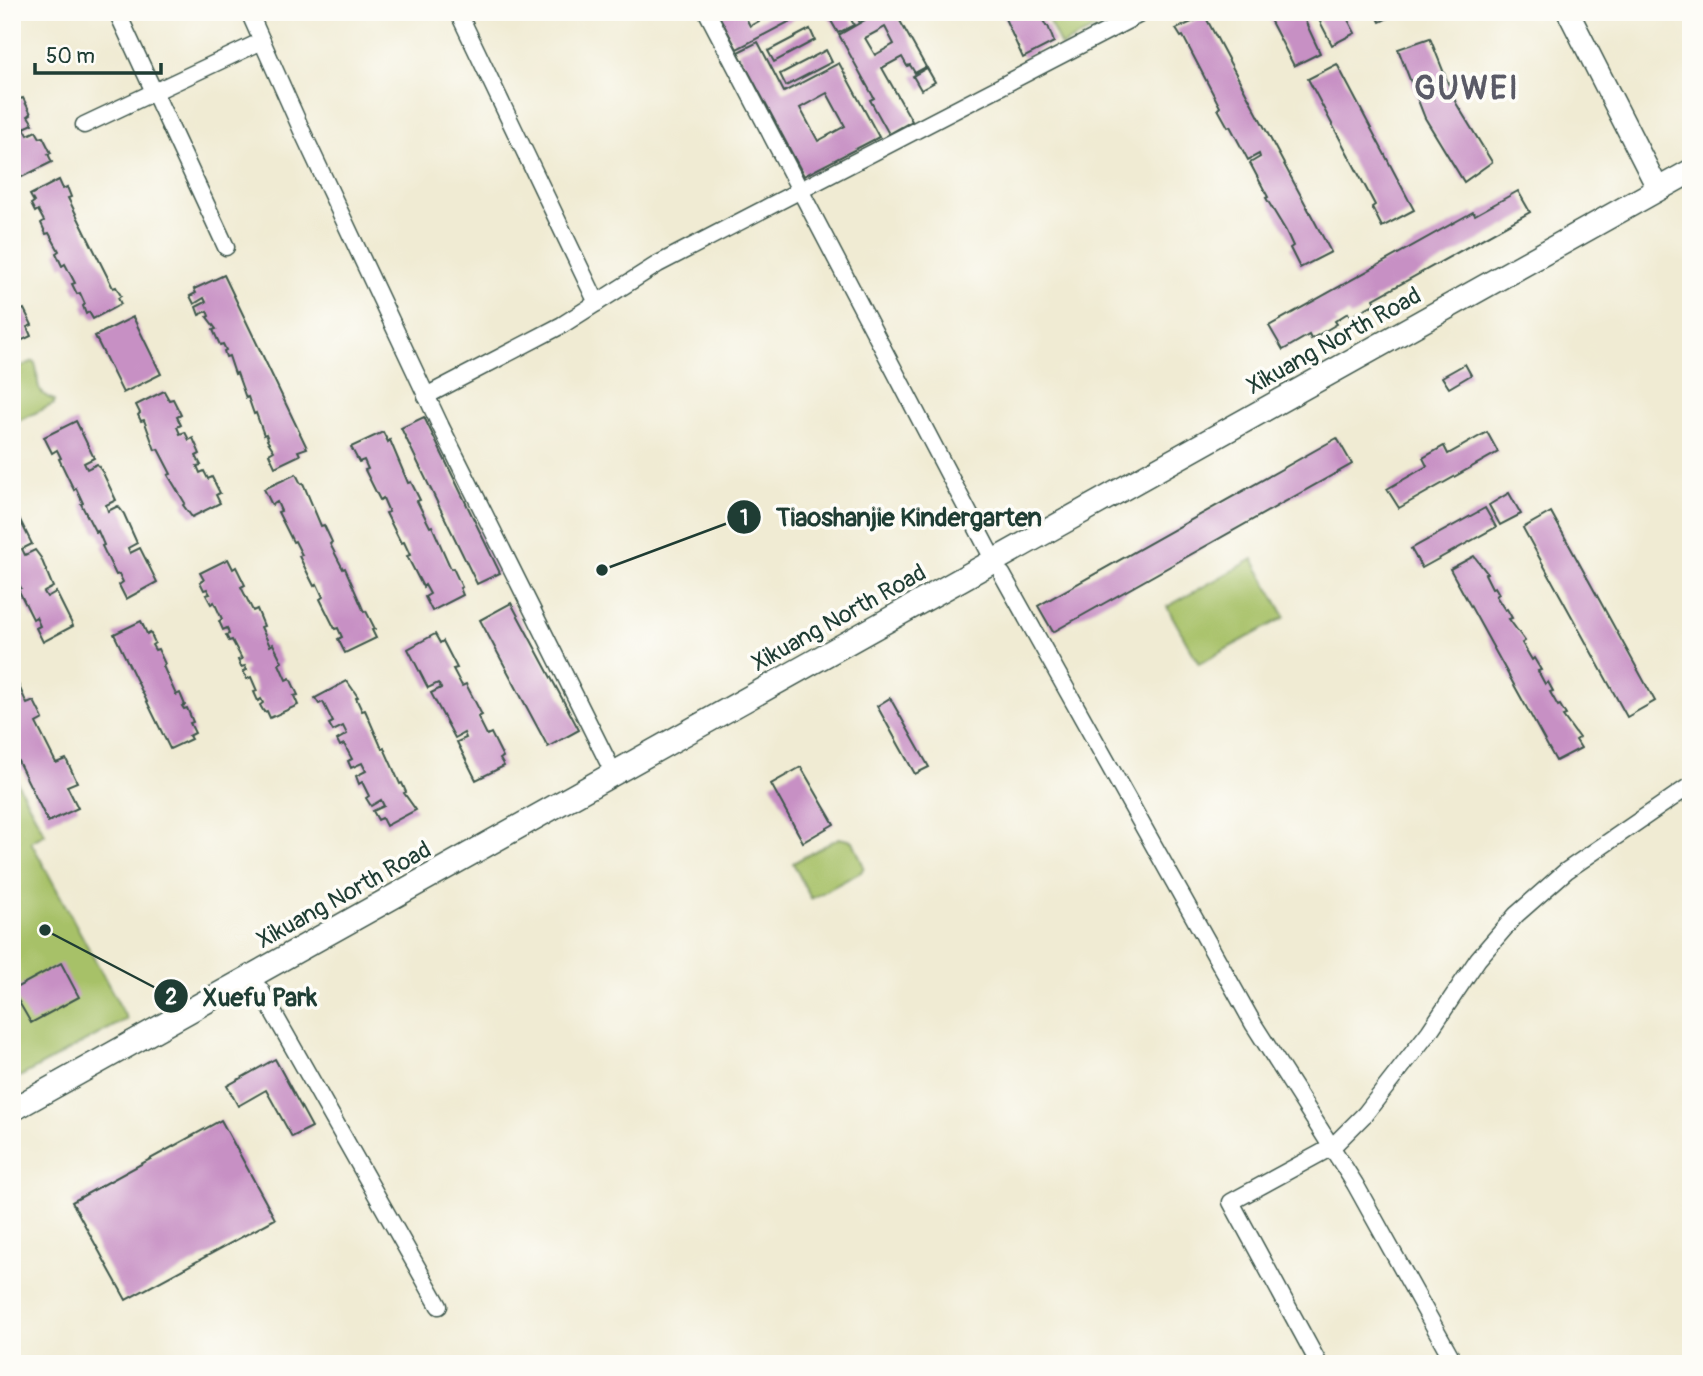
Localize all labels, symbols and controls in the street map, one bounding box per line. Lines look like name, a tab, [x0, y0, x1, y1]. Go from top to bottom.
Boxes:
scale bar	[35, 32, 161, 76]
text: 50 m	[46, 43, 95, 70]
district label: GUWEI	[1414, 69, 1520, 109]
street label: Xikuang North Road	[1242, 281, 1426, 401]
callout: Tiaoshanjie Kindergarten	[727, 494, 1056, 541]
text: Tiaoshanjie Kindergarten	[775, 502, 1042, 534]
text: 1	[740, 505, 748, 532]
street label: Xikuang North Road	[747, 558, 931, 678]
street label: Xikuang North Road	[252, 835, 436, 955]
callout: Xuefu Park	[153, 973, 331, 1020]
text: Xuefu Park	[203, 982, 318, 1014]
text: 2	[165, 984, 177, 1011]

